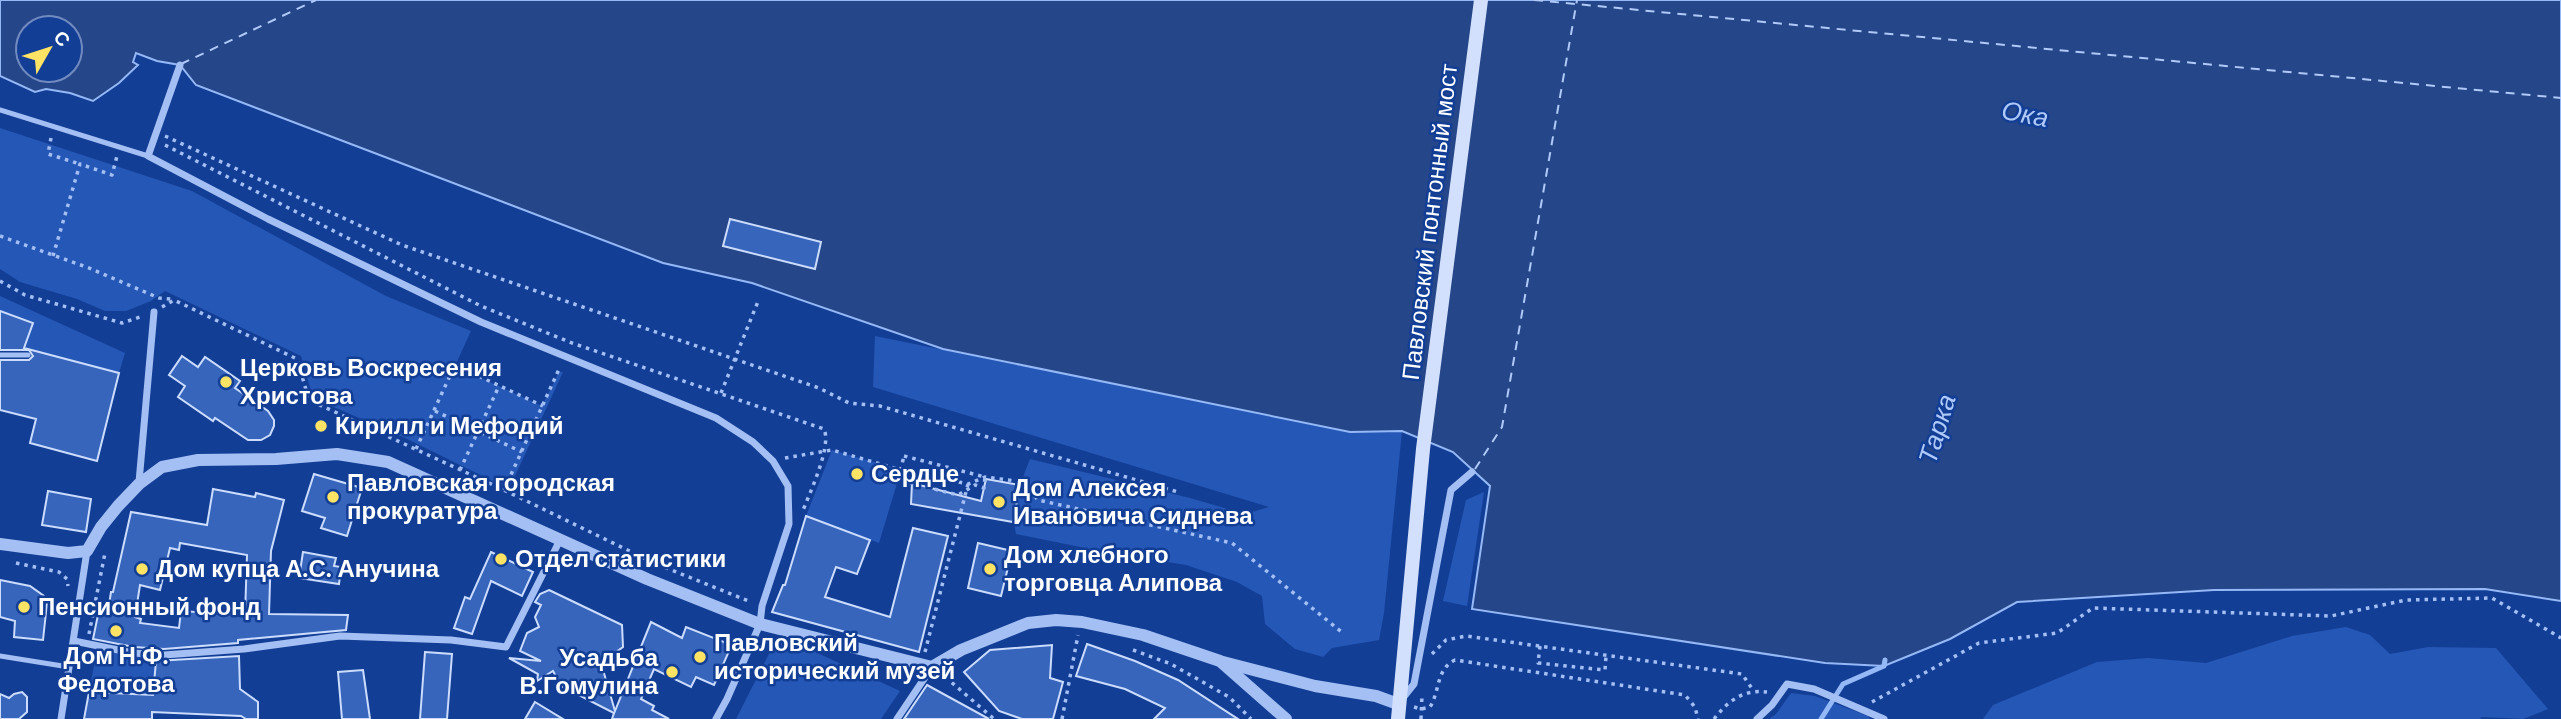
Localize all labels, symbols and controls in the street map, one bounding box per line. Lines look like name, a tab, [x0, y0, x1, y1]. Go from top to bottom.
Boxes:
north arrow	[14, 14, 84, 84]
text: С	[48, 25, 76, 52]
street label: Павловский понтонный мост	[1395, 62, 1464, 382]
water label: Ока	[1999, 93, 2051, 135]
place label: Церковь Воскресения Христова	[240, 352, 502, 411]
marker: Церковь Воскресения Христова	[218, 374, 234, 390]
water label: Тарка	[1910, 390, 1964, 468]
place label: Кирилл и Мефодий	[335, 410, 563, 441]
marker: Кирилл и Мефодий	[313, 418, 329, 434]
place label: Сердце	[871, 458, 959, 489]
marker: Сердце	[849, 466, 865, 482]
place label: Павловская городская прокуратура	[347, 467, 615, 526]
place label: Дом Алексея Ивановича Сиднева	[1013, 472, 1253, 531]
marker: Павловская городская прокуратура	[325, 489, 341, 505]
marker: Дом Алексея Ивановича Сиднева	[991, 494, 1007, 510]
place label: Дом хлебного торговца Алипова	[1004, 539, 1223, 598]
place label: Отдел статистики	[515, 543, 726, 574]
marker: Отдел статистики	[493, 551, 509, 567]
place label: Дом купца А.С. Анучина	[156, 553, 440, 584]
marker: Дом купца А.С. Анучина	[134, 561, 150, 577]
marker: Дом хлебного торговца Алипова	[982, 561, 998, 577]
place label: Пенсионный фонд	[38, 591, 261, 622]
marker: Пенсионный фонд	[16, 599, 32, 615]
marker: Дом Н.Ф. Федотова	[108, 623, 124, 639]
place label: Павловский исторический музей	[714, 627, 955, 686]
place label: Дом Н.Ф. Федотова	[57, 640, 175, 699]
place label: Усадьба В.Гомулина	[520, 642, 659, 701]
marker: Павловский исторический музей	[692, 649, 708, 665]
marker: Усадьба В.Гомулина	[664, 664, 680, 680]

